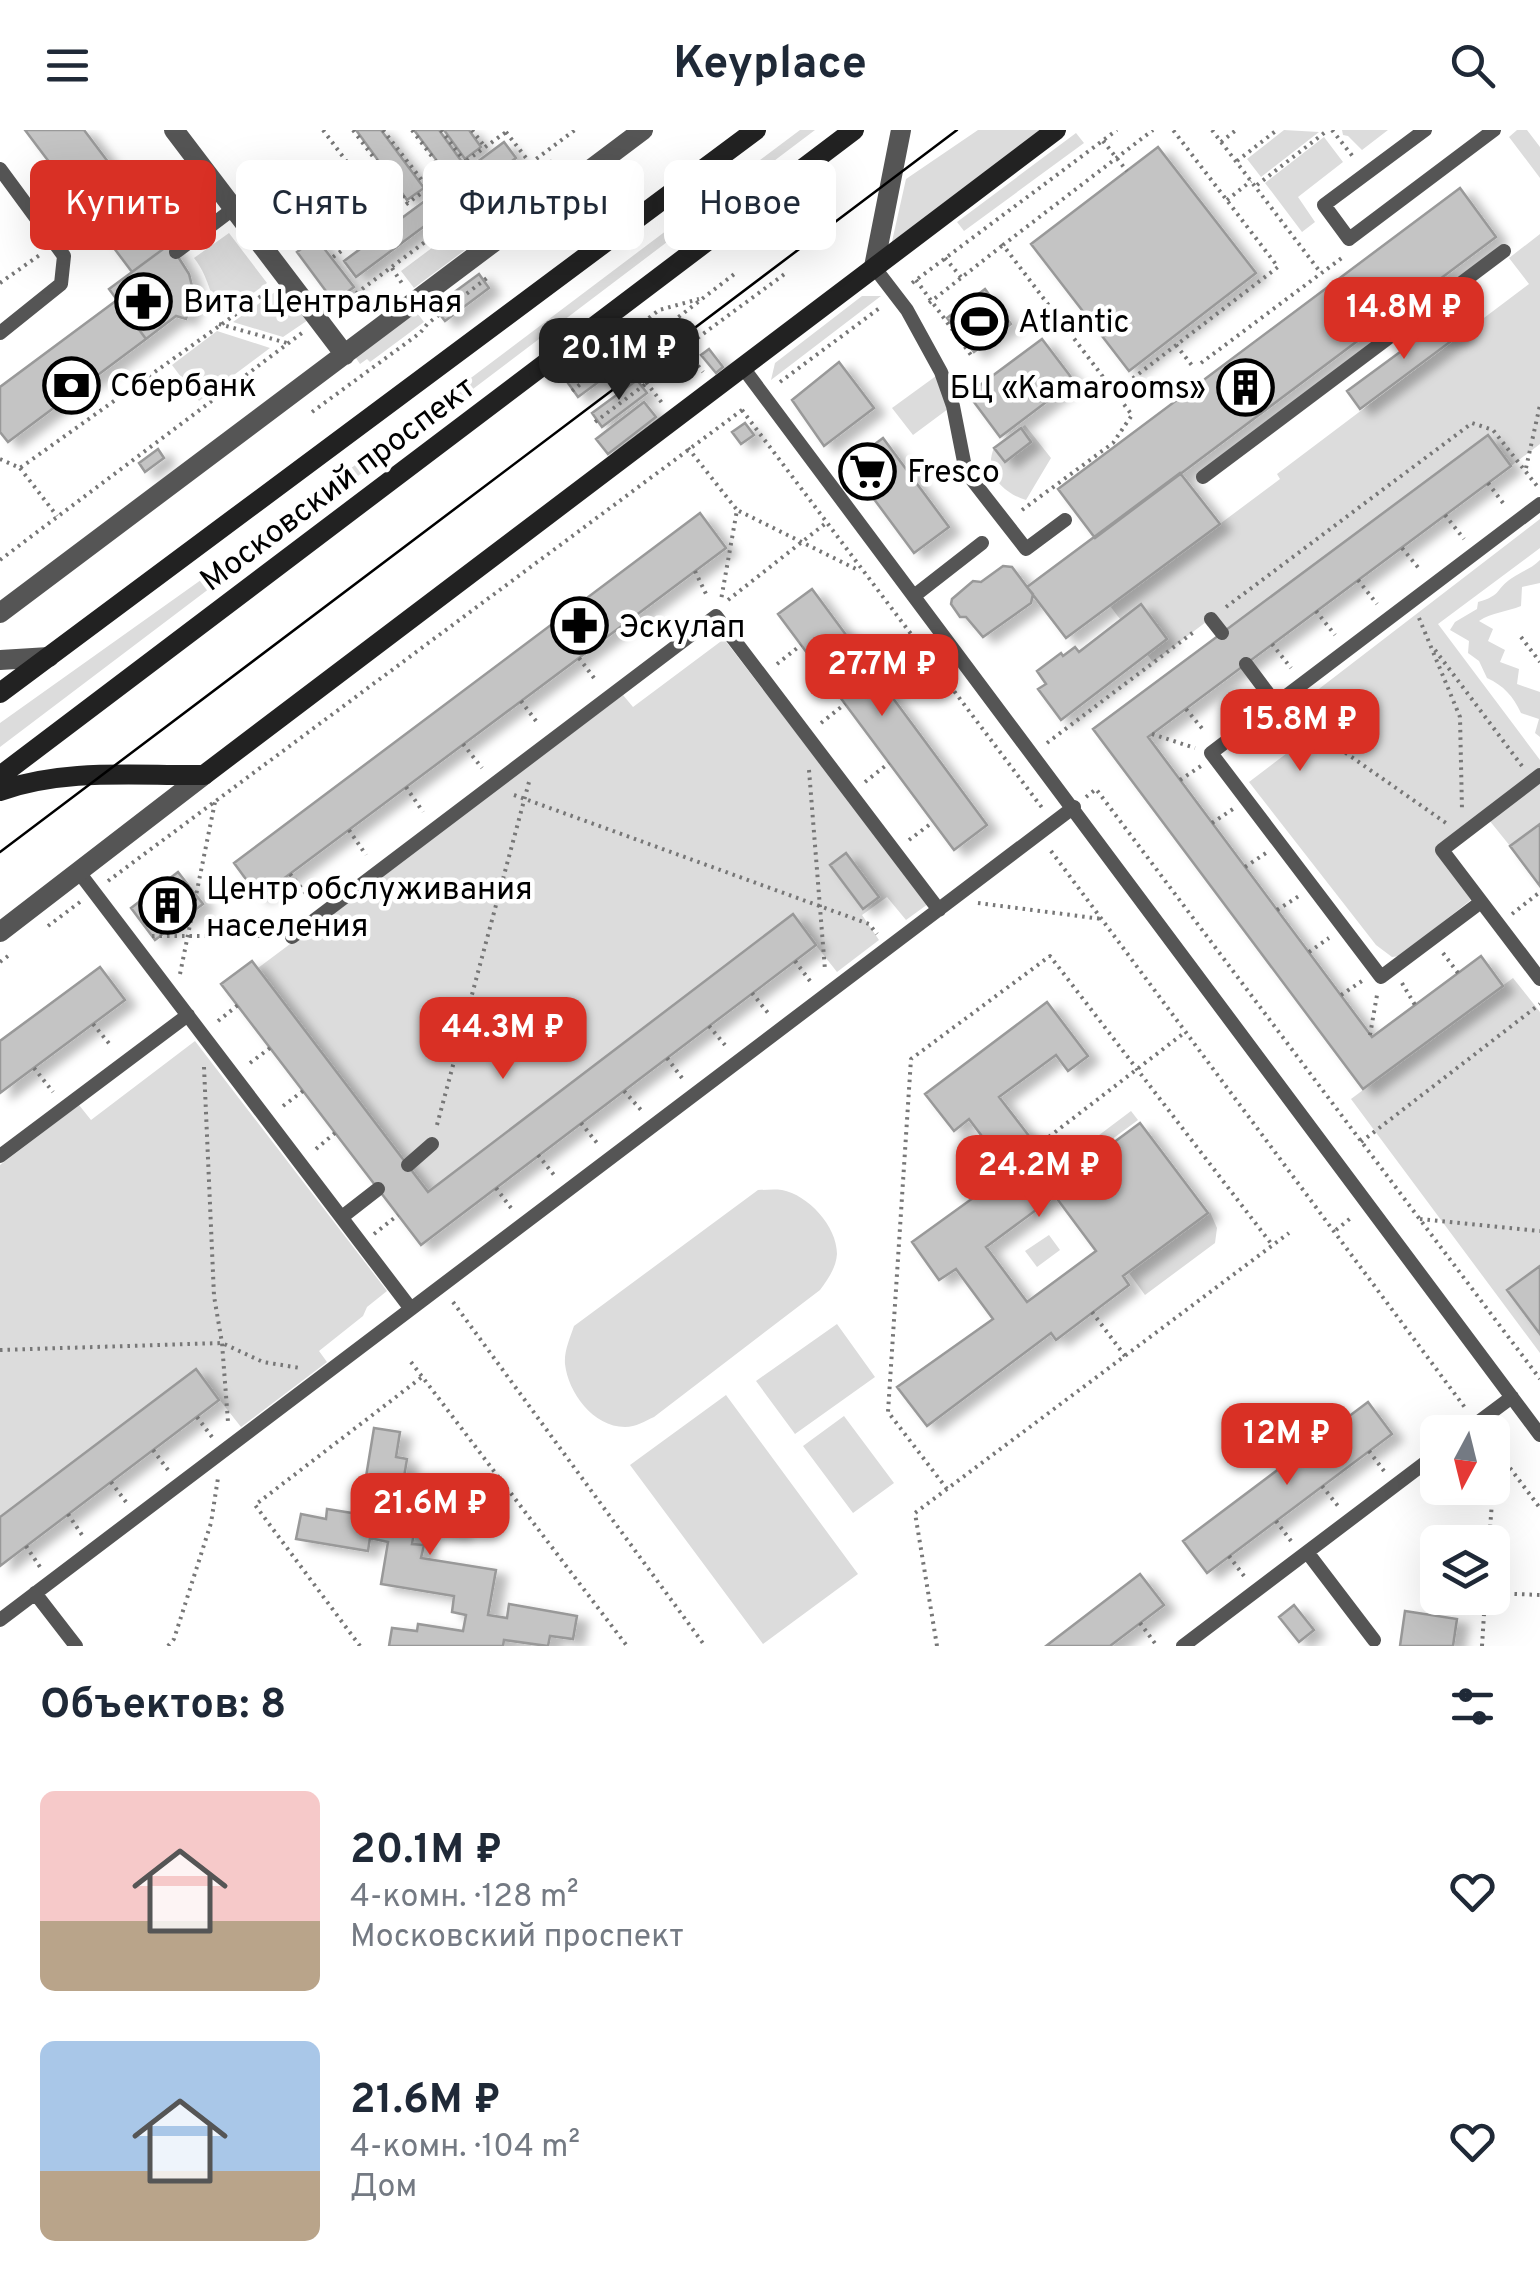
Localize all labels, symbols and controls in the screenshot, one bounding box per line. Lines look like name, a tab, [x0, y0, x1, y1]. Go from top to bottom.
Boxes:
text: Keyplace	[673, 37, 867, 94]
icon: menu	[40, 38, 95, 93]
icon: search	[1445, 38, 1500, 93]
chip: Купить	[30, 160, 216, 250]
chip: Снять	[236, 160, 403, 250]
chip: Фильтры	[423, 160, 644, 250]
chip: Новое	[664, 160, 836, 250]
pharmacy icon: Вита Центральная	[114, 271, 174, 331]
pin: 14.8M ₽	[1312, 277, 1496, 362]
place label: Вита Центральная	[183, 284, 462, 324]
text: 14.8M ₽	[1346, 289, 1462, 329]
sports icon: Atlantic	[949, 291, 1009, 351]
place label: Atlantic	[1018, 304, 1130, 344]
pin: 20.1M ₽	[527, 318, 711, 403]
text: 20.1M ₽	[561, 330, 677, 370]
bank icon: Сбербанк	[41, 355, 101, 415]
building icon: БЦ «Kamarooms»	[1215, 357, 1275, 417]
place label: Сбербанк	[110, 368, 257, 408]
street label: Московский проспект	[193, 369, 484, 602]
place label: БЦ «Kamarooms»	[949, 370, 1206, 410]
supermarket icon: Fresco	[838, 441, 898, 501]
place label: Fresco	[907, 454, 1000, 494]
pharmacy icon: Эскулап	[550, 596, 610, 656]
place label: Эскулап	[619, 609, 746, 649]
pin: 27.7M ₽	[790, 634, 974, 719]
text: 27.7M ₽	[827, 646, 937, 686]
pin: 15.8M ₽	[1208, 689, 1392, 774]
text: 15.8M ₽	[1242, 701, 1358, 741]
place label: Центр обслуживания населения	[206, 871, 533, 948]
building icon: Центр обслуживания населения	[137, 876, 197, 936]
pin: 44.3M ₽	[411, 997, 595, 1082]
text: 44.3M ₽	[442, 1009, 564, 1049]
pin: 24.2M ₽	[947, 1135, 1131, 1220]
text: 24.2M ₽	[978, 1147, 1100, 1187]
pin: 12M ₽	[1217, 1403, 1357, 1488]
text: 12M ₽	[1243, 1415, 1331, 1455]
north arrow	[1420, 1415, 1510, 1505]
map controls	[1420, 1415, 1510, 1615]
pin: 21.6M ₽	[338, 1473, 522, 1558]
text: 21.6M ₽	[373, 1485, 487, 1525]
button: layers	[1420, 1525, 1510, 1615]
icon: filters	[1445, 1679, 1500, 1734]
text: Объектов: 8	[40, 1680, 286, 1733]
text: 20.1M ₽	[350, 1825, 502, 1878]
icon: home	[120, 1831, 240, 1951]
icon: heart	[1445, 1864, 1500, 1919]
text: 4-комн. · 128 m²	[350, 1878, 579, 1918]
text: Московский проспект	[350, 1918, 684, 1958]
text: 21.6M ₽	[350, 2075, 501, 2128]
icon: home	[120, 2081, 240, 2201]
icon: heart	[1445, 2114, 1500, 2169]
text: 4-комн. · 104 m²	[350, 2128, 580, 2168]
text: Дом	[350, 2168, 417, 2208]

